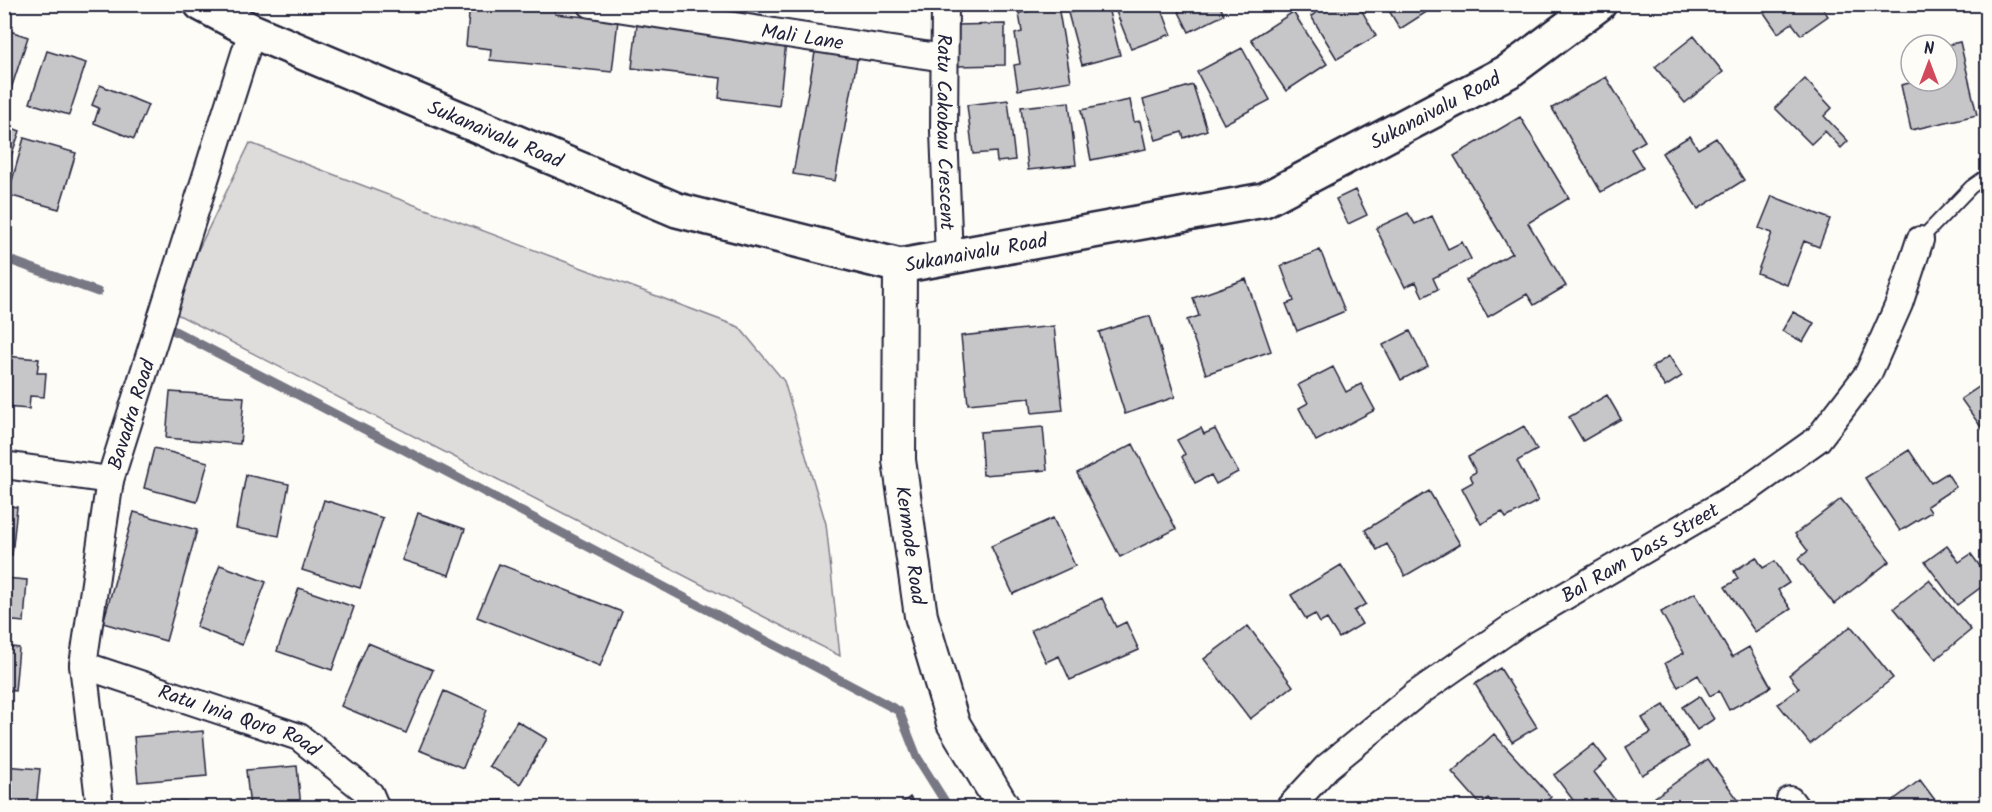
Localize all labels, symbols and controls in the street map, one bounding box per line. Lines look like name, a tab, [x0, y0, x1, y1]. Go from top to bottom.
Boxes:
street label: Mali Lane	[759, 16, 846, 60]
north arrow	[1899, 33, 1959, 93]
street label: Ratu Cakobau Crescent	[926, 34, 962, 231]
text: N	[1924, 37, 1934, 62]
street label: Sukanaivalu Road	[1365, 63, 1508, 160]
street label: Sukanaivalu Road	[422, 93, 568, 179]
street label: Sukanaivalu Road	[902, 225, 1051, 283]
street label: Bavadra Road	[100, 355, 165, 474]
street label: Kermode Road	[885, 484, 933, 608]
street label: Bal Ram Dass Street	[1556, 495, 1726, 613]
street label: Ratu Inia Qoro Road	[154, 677, 327, 767]

